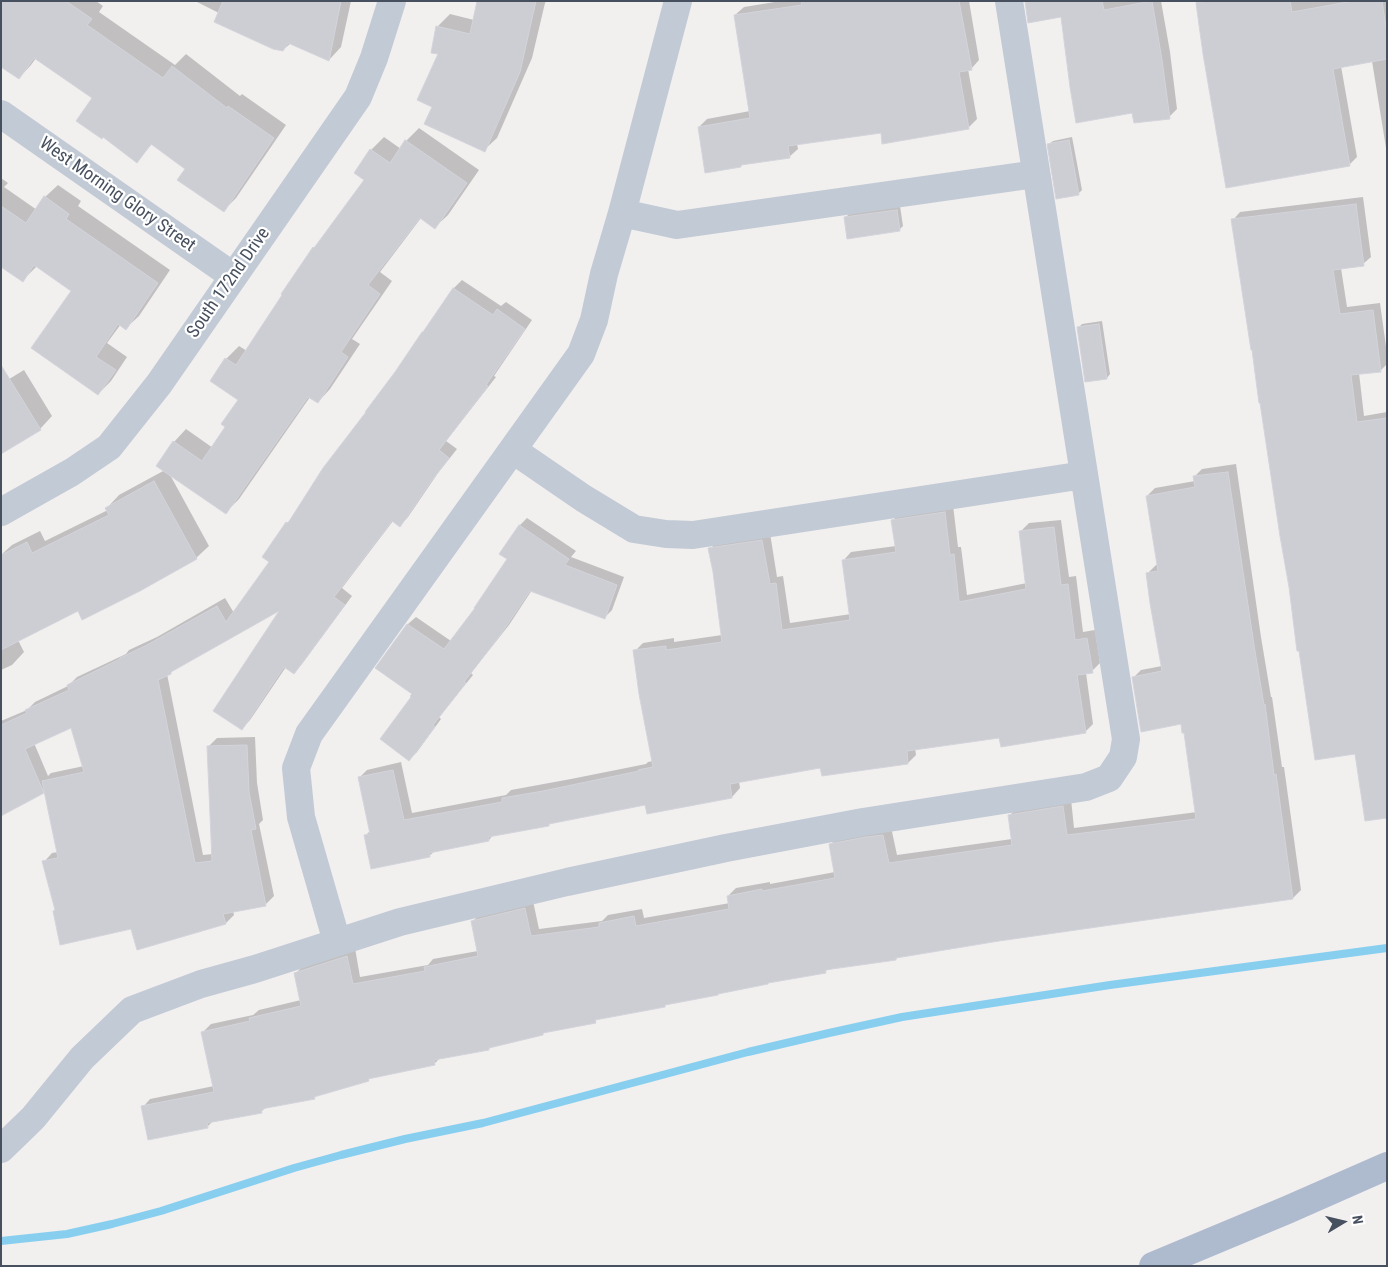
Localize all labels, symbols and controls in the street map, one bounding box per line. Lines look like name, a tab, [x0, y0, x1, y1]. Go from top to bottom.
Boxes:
street label: West Morning Glory Street	[35, 133, 199, 257]
street label: South 172nd Drive	[183, 224, 275, 342]
north arrow	[1318, 1197, 1368, 1247]
text: N	[1349, 1214, 1366, 1225]

